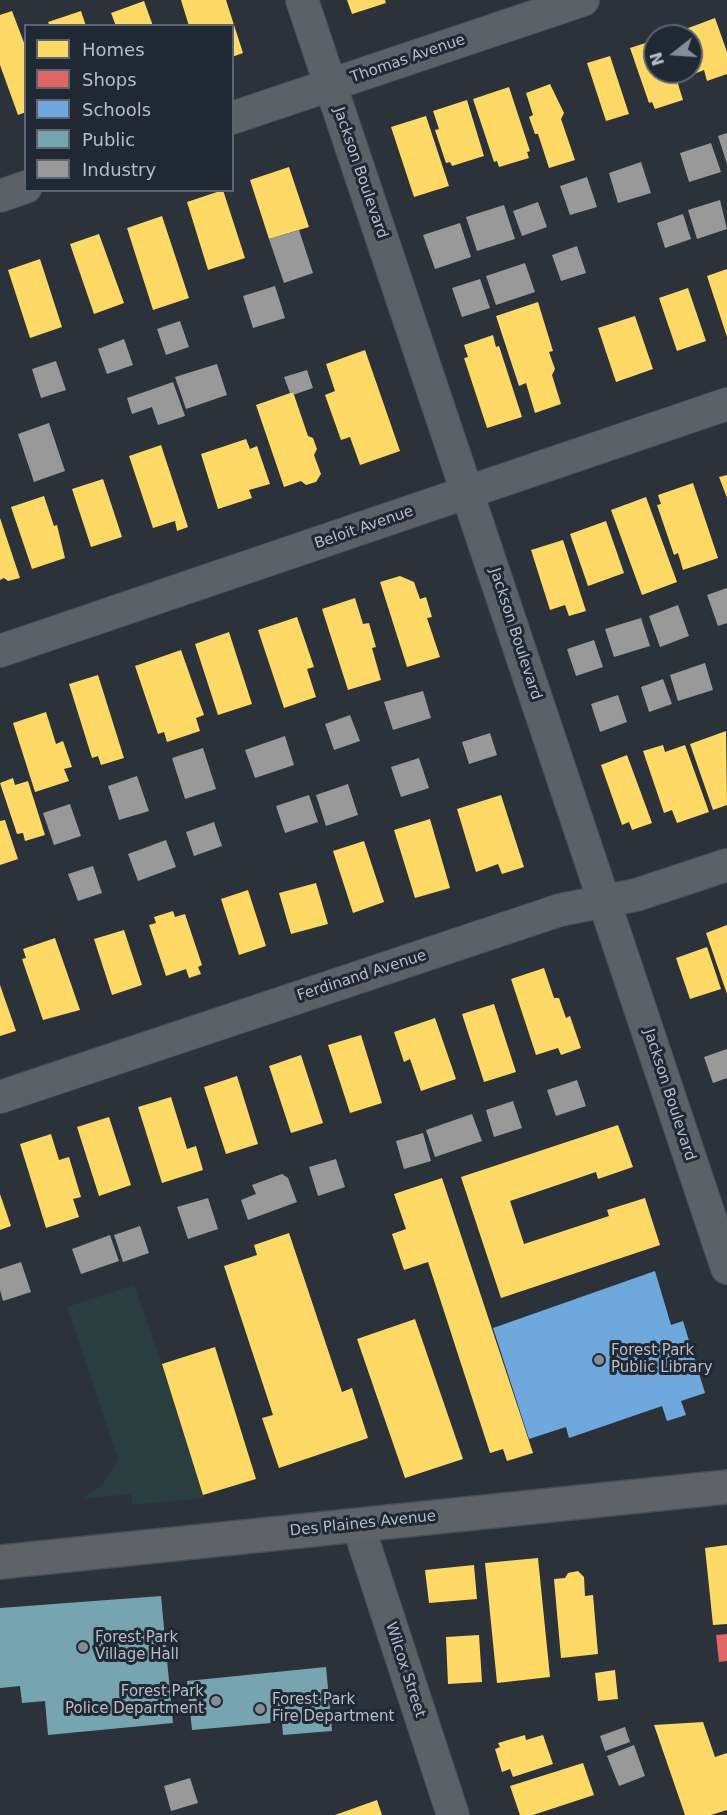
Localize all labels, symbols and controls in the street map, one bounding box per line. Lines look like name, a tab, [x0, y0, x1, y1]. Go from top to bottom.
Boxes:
legend	[24, 24, 234, 192]
north arrow	[643, 24, 703, 84]
street label: Thomas Avenue	[348, 31, 468, 87]
text: Homes	[82, 39, 145, 60]
text: N	[646, 50, 668, 68]
text: Shops	[82, 69, 137, 90]
text: Schools	[82, 99, 151, 120]
street label: Jackson Boulevard	[329, 105, 391, 241]
text: Public	[82, 129, 135, 150]
text: Industry	[82, 159, 156, 180]
street label: Beloit Avenue	[312, 503, 416, 553]
street label: Jackson Boulevard	[485, 566, 545, 702]
street label: Ferdinand Avenue	[295, 947, 429, 1005]
street label: Jackson Boulevard	[639, 1027, 699, 1163]
place label: Forest Park Public Library	[611, 1342, 713, 1377]
marker: Forest Park Public Library	[592, 1353, 606, 1367]
street label: Des Plaines Avenue	[289, 1507, 437, 1541]
street label: Wilcox Street	[381, 1620, 429, 1720]
place label: Forest Park Village Hall	[95, 1629, 179, 1664]
marker: Forest Park Village Hall	[76, 1640, 90, 1654]
place label: Forest Park Police Department	[65, 1683, 204, 1718]
place label: Forest Park Fire Department	[272, 1691, 394, 1726]
marker: Forest Park Police Department	[209, 1694, 223, 1708]
marker: Forest Park Fire Department	[253, 1702, 267, 1716]

